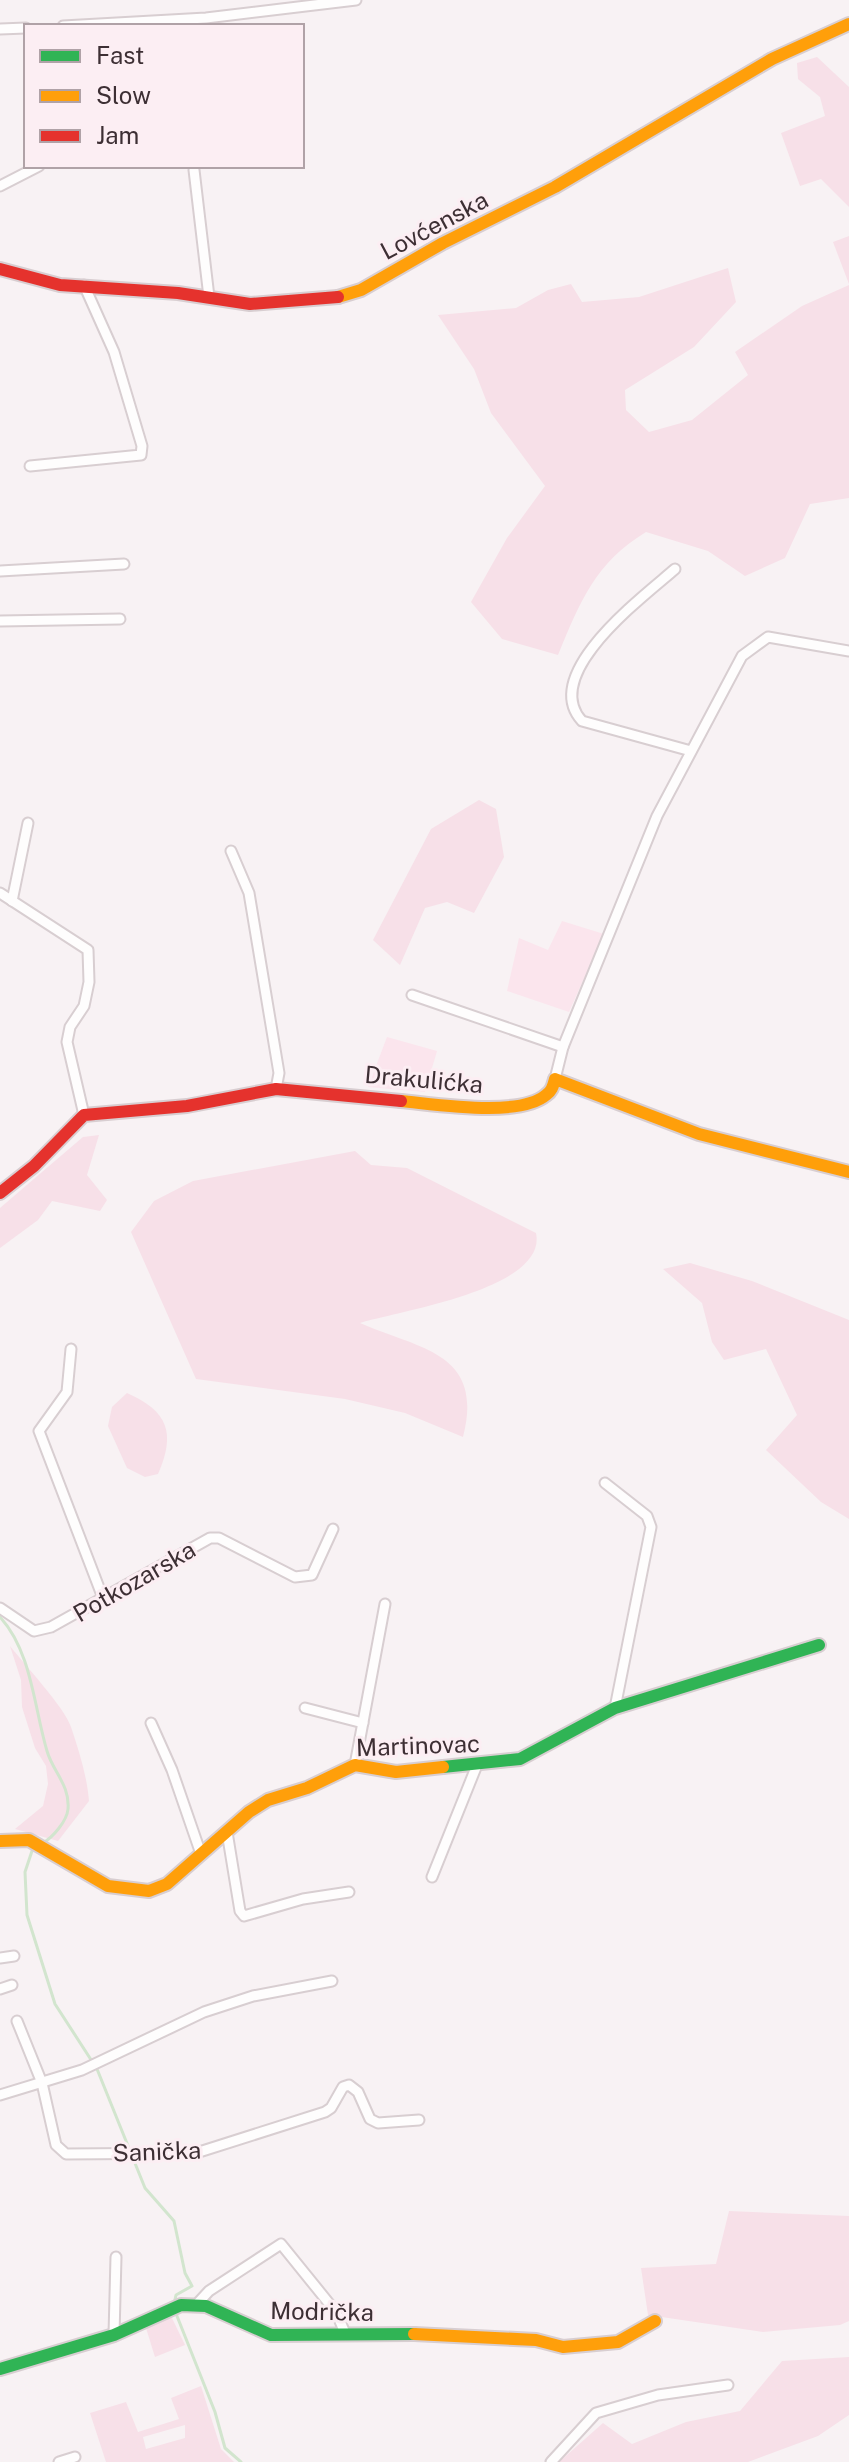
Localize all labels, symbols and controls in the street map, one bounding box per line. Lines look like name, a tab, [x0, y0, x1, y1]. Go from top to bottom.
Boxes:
legend	[24, 24, 304, 168]
text: Fast	[96, 41, 144, 69]
text: Slow	[96, 81, 151, 109]
text: Jam	[96, 121, 139, 149]
street label: Lovćenska	[376, 185, 492, 265]
street label: Drakulićka	[364, 1060, 484, 1098]
street label: Potkozarska	[68, 1535, 200, 1627]
street label: Martinovac	[355, 1729, 481, 1761]
street label: Sanička	[112, 2135, 202, 2167]
street label: Modrička	[270, 2296, 374, 2326]

